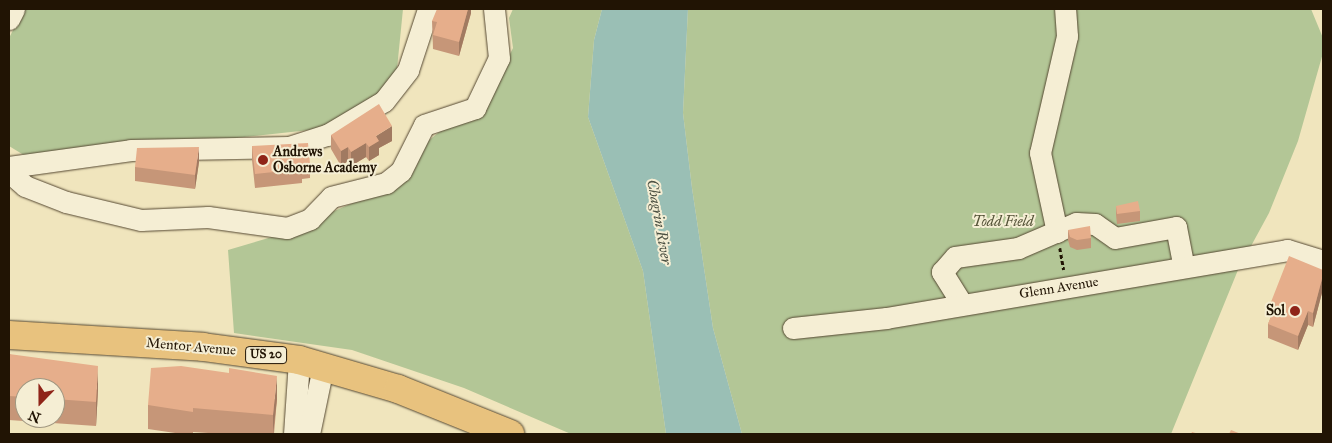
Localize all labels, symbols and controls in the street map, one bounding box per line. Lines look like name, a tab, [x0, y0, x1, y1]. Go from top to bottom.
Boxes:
place label: Andrews Osborne Academy	[273, 144, 376, 176]
marker: Andrews Osborne Academy	[257, 154, 269, 166]
water label: Chagrin River	[643, 178, 675, 266]
park label: Todd Field	[972, 214, 1034, 230]
street label: Glenn Avenue	[1018, 273, 1100, 303]
place label: Sol	[1266, 303, 1285, 319]
marker: Sol	[1289, 305, 1301, 317]
street label: Mentor Avenue	[145, 335, 237, 359]
road number: US 20	[245, 346, 287, 364]
north arrow	[15, 378, 65, 428]
text: N	[26, 406, 43, 427]

